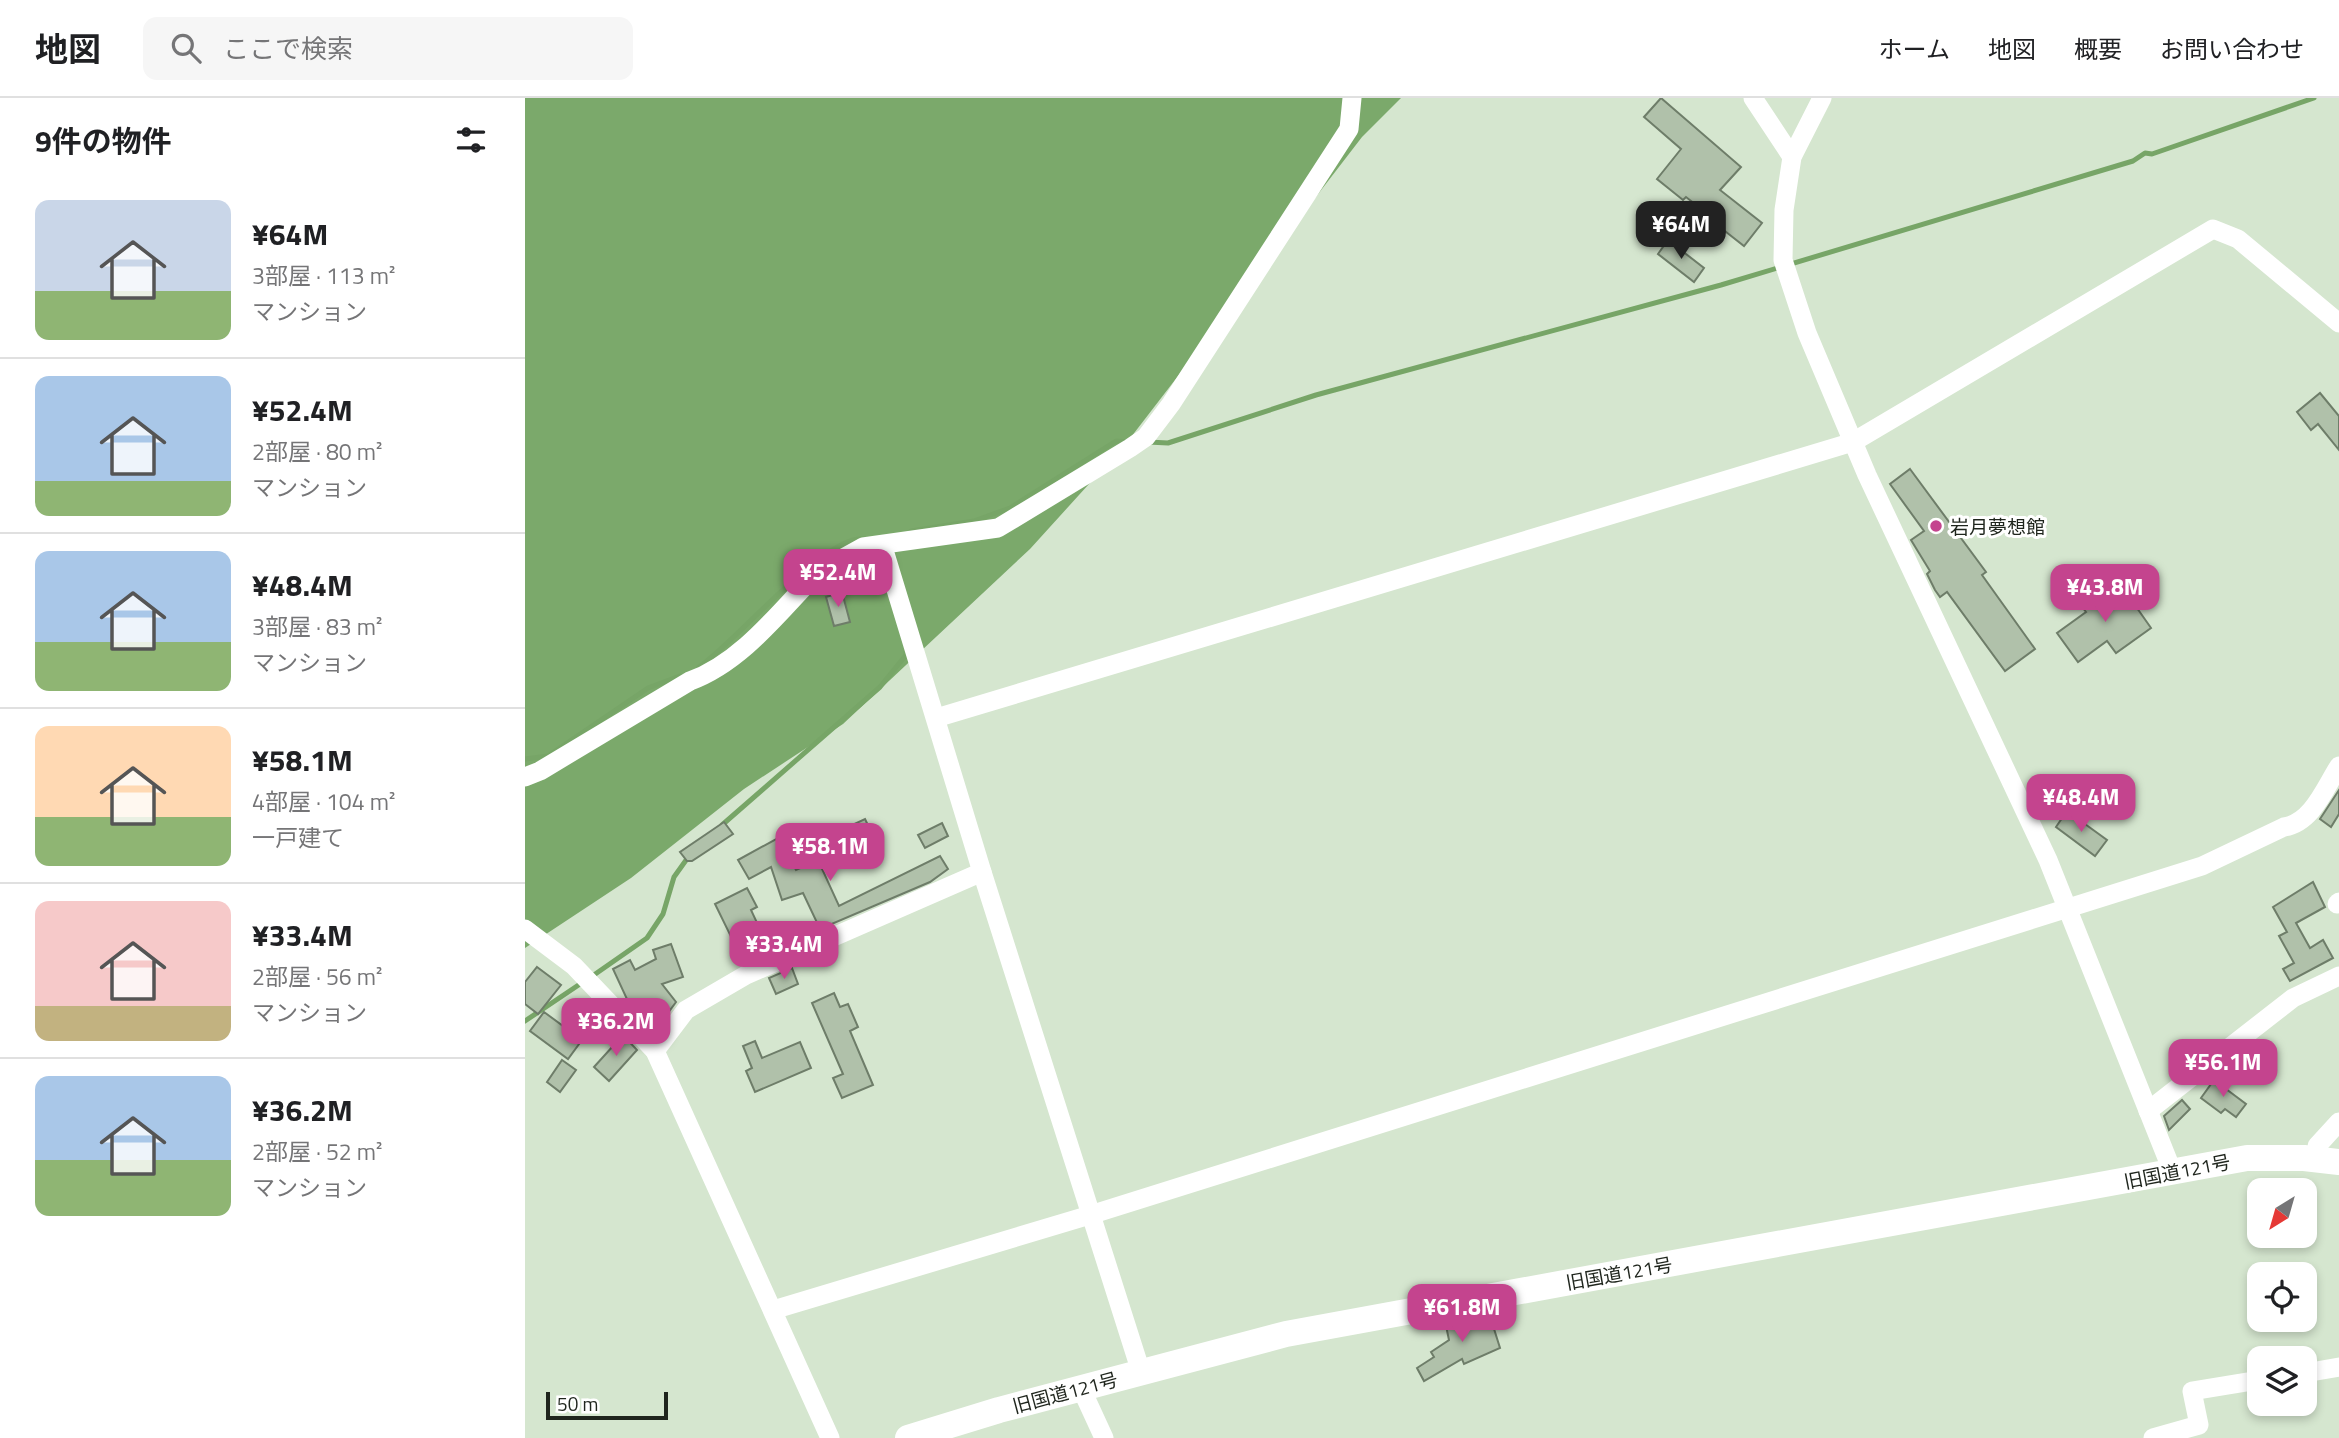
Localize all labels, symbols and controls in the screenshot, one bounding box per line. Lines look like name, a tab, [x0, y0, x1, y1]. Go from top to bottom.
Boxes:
search box	[143, 17, 633, 80]
text: 地図	[35, 24, 101, 74]
icon: search	[167, 29, 205, 67]
text: ここで検索	[223, 29, 353, 68]
text: ホーム	[1879, 31, 1950, 67]
text: 地図	[1988, 31, 2036, 67]
text: 概要	[2074, 31, 2122, 67]
text: お問い合わせ	[2160, 31, 2304, 67]
text: 9件の物件	[35, 118, 172, 164]
icon: filters	[452, 121, 490, 159]
pin: ¥64M	[1640, 202, 1722, 261]
text: ¥64M	[1652, 206, 1710, 241]
text: ¥64M	[252, 211, 328, 257]
icon: home	[91, 228, 175, 312]
text: 3部屋 · 113 m²	[252, 258, 395, 293]
text: マンション	[252, 294, 367, 329]
text: ¥52.4M	[252, 387, 353, 433]
icon: home	[91, 404, 175, 488]
text: 2部屋 · 80 m²	[252, 434, 382, 469]
text: マンション	[252, 470, 367, 505]
place label: 岩月夢想館	[1950, 512, 2045, 541]
marker: 岩月夢想館	[1928, 518, 1944, 534]
pin: ¥52.4M	[781, 550, 895, 609]
text: ¥52.4M	[799, 554, 877, 589]
text: ¥48.4M	[252, 562, 353, 608]
pin: ¥43.8M	[2048, 564, 2162, 624]
text: ¥43.8M	[2066, 569, 2144, 604]
icon: home	[91, 579, 175, 663]
text: 3部屋 · 83 m²	[252, 609, 382, 644]
text: マンション	[252, 645, 367, 680]
text: ¥58.1M	[252, 737, 353, 783]
icon: home	[91, 754, 175, 838]
pin: ¥48.4M	[2024, 774, 2138, 834]
text: ¥48.4M	[2042, 779, 2120, 814]
text: 4部屋 · 104 m²	[252, 784, 395, 819]
text: 一戸建て	[252, 820, 344, 855]
pin: ¥58.1M	[773, 824, 887, 883]
text: ¥58.1M	[791, 828, 869, 863]
text: ¥33.4M	[252, 912, 353, 958]
pin: ¥33.4M	[727, 922, 841, 981]
text: ¥33.4M	[745, 926, 823, 961]
icon: home	[91, 929, 175, 1013]
text: 2部屋 · 56 m²	[252, 959, 382, 994]
text: マンション	[252, 995, 367, 1030]
pin: ¥36.2M	[559, 998, 673, 1058]
text: ¥36.2M	[577, 1003, 655, 1038]
pin: ¥56.1M	[2166, 1040, 2280, 1099]
text: ¥56.1M	[2184, 1044, 2262, 1079]
text: ¥36.2M	[252, 1087, 353, 1133]
icon: home	[91, 1104, 175, 1188]
text: 2部屋 · 52 m²	[252, 1134, 382, 1169]
street label: 旧国道121号	[2121, 1146, 2233, 1196]
text: マンション	[252, 1170, 367, 1205]
north arrow	[2247, 1178, 2317, 1248]
map controls	[2247, 1178, 2317, 1416]
street label: 旧国道121号	[1563, 1249, 1675, 1297]
button: locate	[2247, 1262, 2317, 1332]
pin: ¥61.8M	[1405, 1284, 1519, 1344]
text: ¥61.8M	[1423, 1289, 1501, 1324]
button: layers	[2247, 1346, 2317, 1416]
street label: 旧国道121号	[1009, 1364, 1121, 1420]
scale bar	[546, 1389, 669, 1421]
text: 50 m	[557, 1389, 598, 1418]

